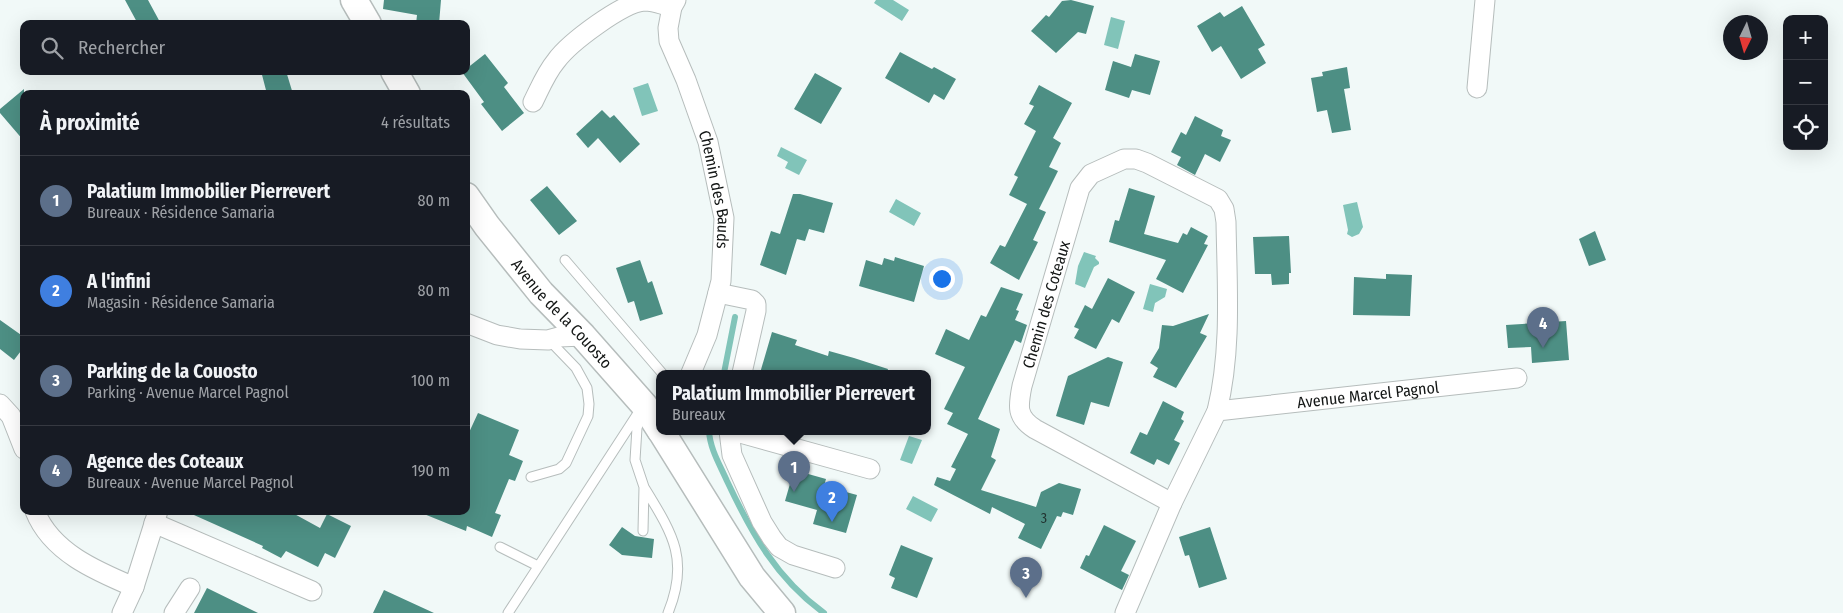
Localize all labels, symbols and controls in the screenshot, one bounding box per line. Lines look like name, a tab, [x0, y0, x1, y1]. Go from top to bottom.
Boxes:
north arrow	[1723, 15, 1768, 60]
map controls	[1783, 15, 1828, 150]
button: +	[1783, 15, 1828, 60]
search box	[20, 20, 470, 75]
icon: search	[38, 34, 66, 62]
text: Rechercher	[78, 36, 165, 59]
button: −	[1783, 60, 1828, 105]
button: locate	[1783, 105, 1828, 150]
text: À proximité	[40, 110, 140, 136]
text: 4 résultats	[381, 113, 450, 132]
street label: Chemin des Bauds	[695, 128, 733, 249]
text: Palatium Immobilier Pierrevert	[87, 180, 330, 203]
text: 1	[53, 191, 59, 210]
text: 80 m	[418, 191, 450, 210]
text: Bureaux · Résidence Samaria	[87, 203, 275, 222]
street label: Chemin des Coteaux	[1019, 238, 1074, 371]
street label: Avenue de la Couosto	[507, 255, 616, 372]
your location	[929, 266, 955, 292]
text: A l'infini	[87, 270, 151, 293]
text: 2	[52, 281, 60, 300]
text: 80 m	[418, 281, 450, 300]
text: Magasin · Résidence Samaria	[87, 293, 275, 312]
pin: 4	[1527, 307, 1559, 348]
text: Parking de la Couosto	[87, 360, 258, 383]
popup	[656, 370, 931, 435]
text: 3	[52, 371, 60, 390]
text: 100 m	[411, 371, 450, 390]
street label: Avenue Marcel Pagnol	[1296, 378, 1440, 412]
text: Palatium Immobilier Pierrevert	[672, 382, 915, 405]
text: Parking · Avenue Marcel Pagnol	[87, 383, 289, 402]
text: Bureaux	[672, 405, 725, 424]
text: Agence des Coteaux	[87, 450, 243, 473]
pin: 1	[778, 451, 810, 492]
text: 4	[52, 461, 60, 480]
text: 190 m	[412, 461, 450, 480]
text: Bureaux · Avenue Marcel Pagnol	[87, 473, 294, 492]
pin: 2	[816, 481, 848, 522]
house number: 3	[1041, 510, 1047, 527]
pin: 3	[1010, 557, 1042, 598]

